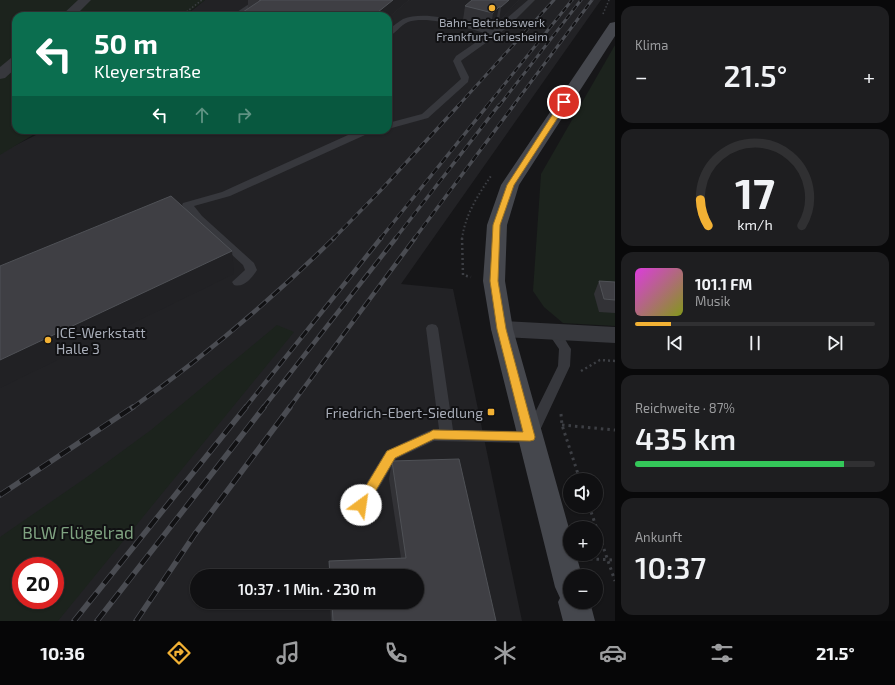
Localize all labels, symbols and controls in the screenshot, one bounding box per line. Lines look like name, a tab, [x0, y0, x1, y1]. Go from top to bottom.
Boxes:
marker: Bahn-Betriebswerk Frankfurt-Griesheim	[487, 3, 497, 13]
place label: Bahn-Betriebswerk Frankfurt-Griesheim	[436, 15, 548, 43]
text: 50 m	[94, 26, 158, 60]
icon: left	[28, 28, 80, 80]
text: Klima	[635, 37, 668, 53]
text: 21.5°	[723, 57, 787, 93]
text: Kleyerstraße	[94, 60, 201, 82]
text: −	[635, 63, 648, 89]
text: +	[863, 63, 875, 89]
pin	[547, 85, 581, 119]
icon: arrive	[553, 91, 575, 113]
icon: left	[149, 104, 171, 126]
icon: ahead	[191, 104, 213, 126]
icon: right	[233, 104, 255, 126]
text: 17	[735, 166, 775, 216]
text: km/h	[737, 215, 773, 232]
text: 101.1 FM	[695, 275, 752, 293]
text: Musik	[695, 293, 730, 309]
place label: ICE-Werkstatt Halle 3	[56, 324, 146, 357]
icon: previous	[664, 332, 686, 354]
icon: pause	[744, 332, 766, 354]
icon: next	[824, 332, 846, 354]
marker: ICE-Werkstatt Halle 3	[43, 335, 53, 345]
text: Reichweite · 87%	[635, 400, 735, 416]
place label: Friedrich-Ebert-Siedlung	[325, 404, 483, 421]
marker: Friedrich-Ebert-Siedlung	[486, 407, 496, 417]
text: 435 km	[635, 420, 736, 456]
map controls	[563, 473, 603, 609]
button: sound	[563, 473, 603, 513]
position arrow	[340, 484, 382, 526]
button: +	[563, 521, 603, 561]
park label: BLW Flügelrad	[22, 522, 134, 543]
text: Ankunft	[635, 529, 682, 545]
text: 10:37	[635, 549, 706, 585]
speed limit sign: 20	[12, 557, 64, 609]
button: −	[563, 569, 603, 609]
text: 10:37 · 1 Min. · 230 m	[238, 580, 376, 598]
icon: directions	[165, 639, 193, 667]
icon: music	[274, 639, 302, 667]
icon: phone	[382, 639, 410, 667]
icon: climate	[491, 639, 519, 667]
icon: car	[599, 639, 627, 667]
icon: filters	[708, 639, 736, 667]
text: 10:36	[40, 642, 85, 664]
text: 21.5°	[816, 642, 855, 664]

